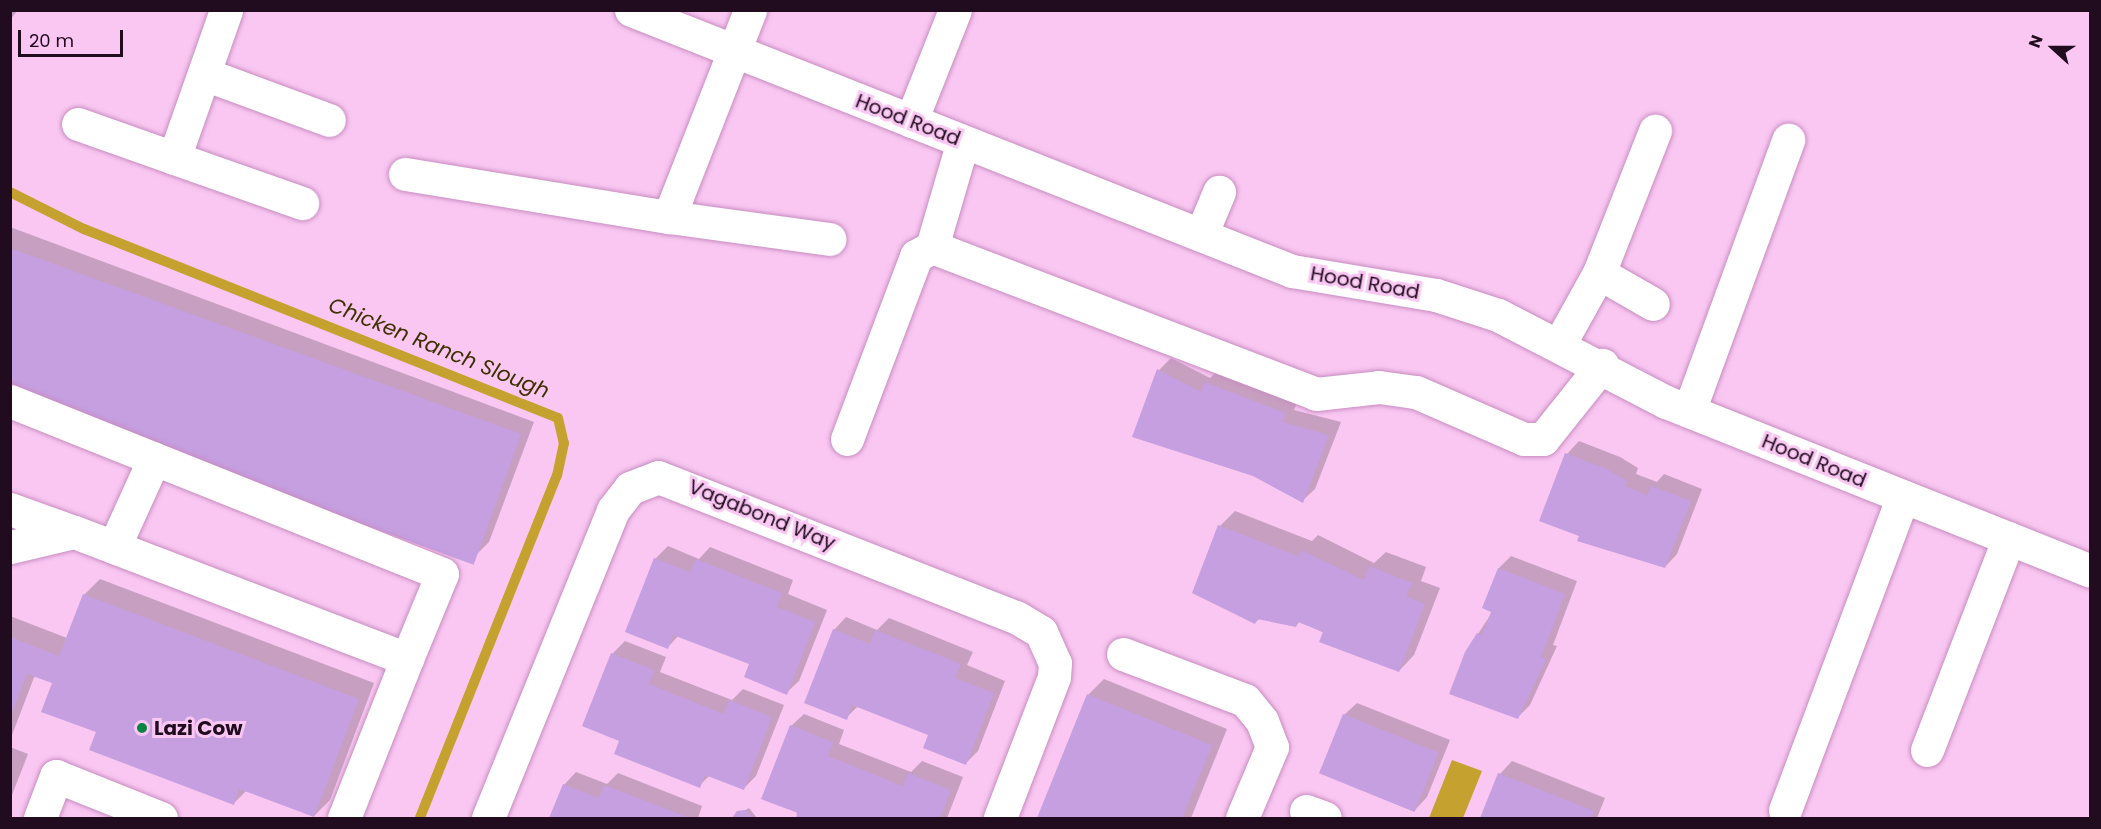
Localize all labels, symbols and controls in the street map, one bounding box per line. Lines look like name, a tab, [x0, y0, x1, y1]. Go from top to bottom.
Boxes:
scale bar	[21, 18, 126, 56]
north arrow	[2023, 18, 2083, 78]
text: 20 m	[29, 28, 74, 53]
text: N	[2023, 32, 2049, 51]
street label: Hood Road	[852, 89, 964, 151]
street label: Hood Road	[1309, 262, 1421, 304]
water label: Chicken Ranch Slough	[325, 292, 553, 404]
street label: Hood Road	[1758, 429, 1870, 493]
street label: Vagabond Way	[685, 475, 839, 555]
place label: Lazi Cow	[154, 716, 242, 740]
marker: Lazi Cow	[135, 721, 149, 735]

